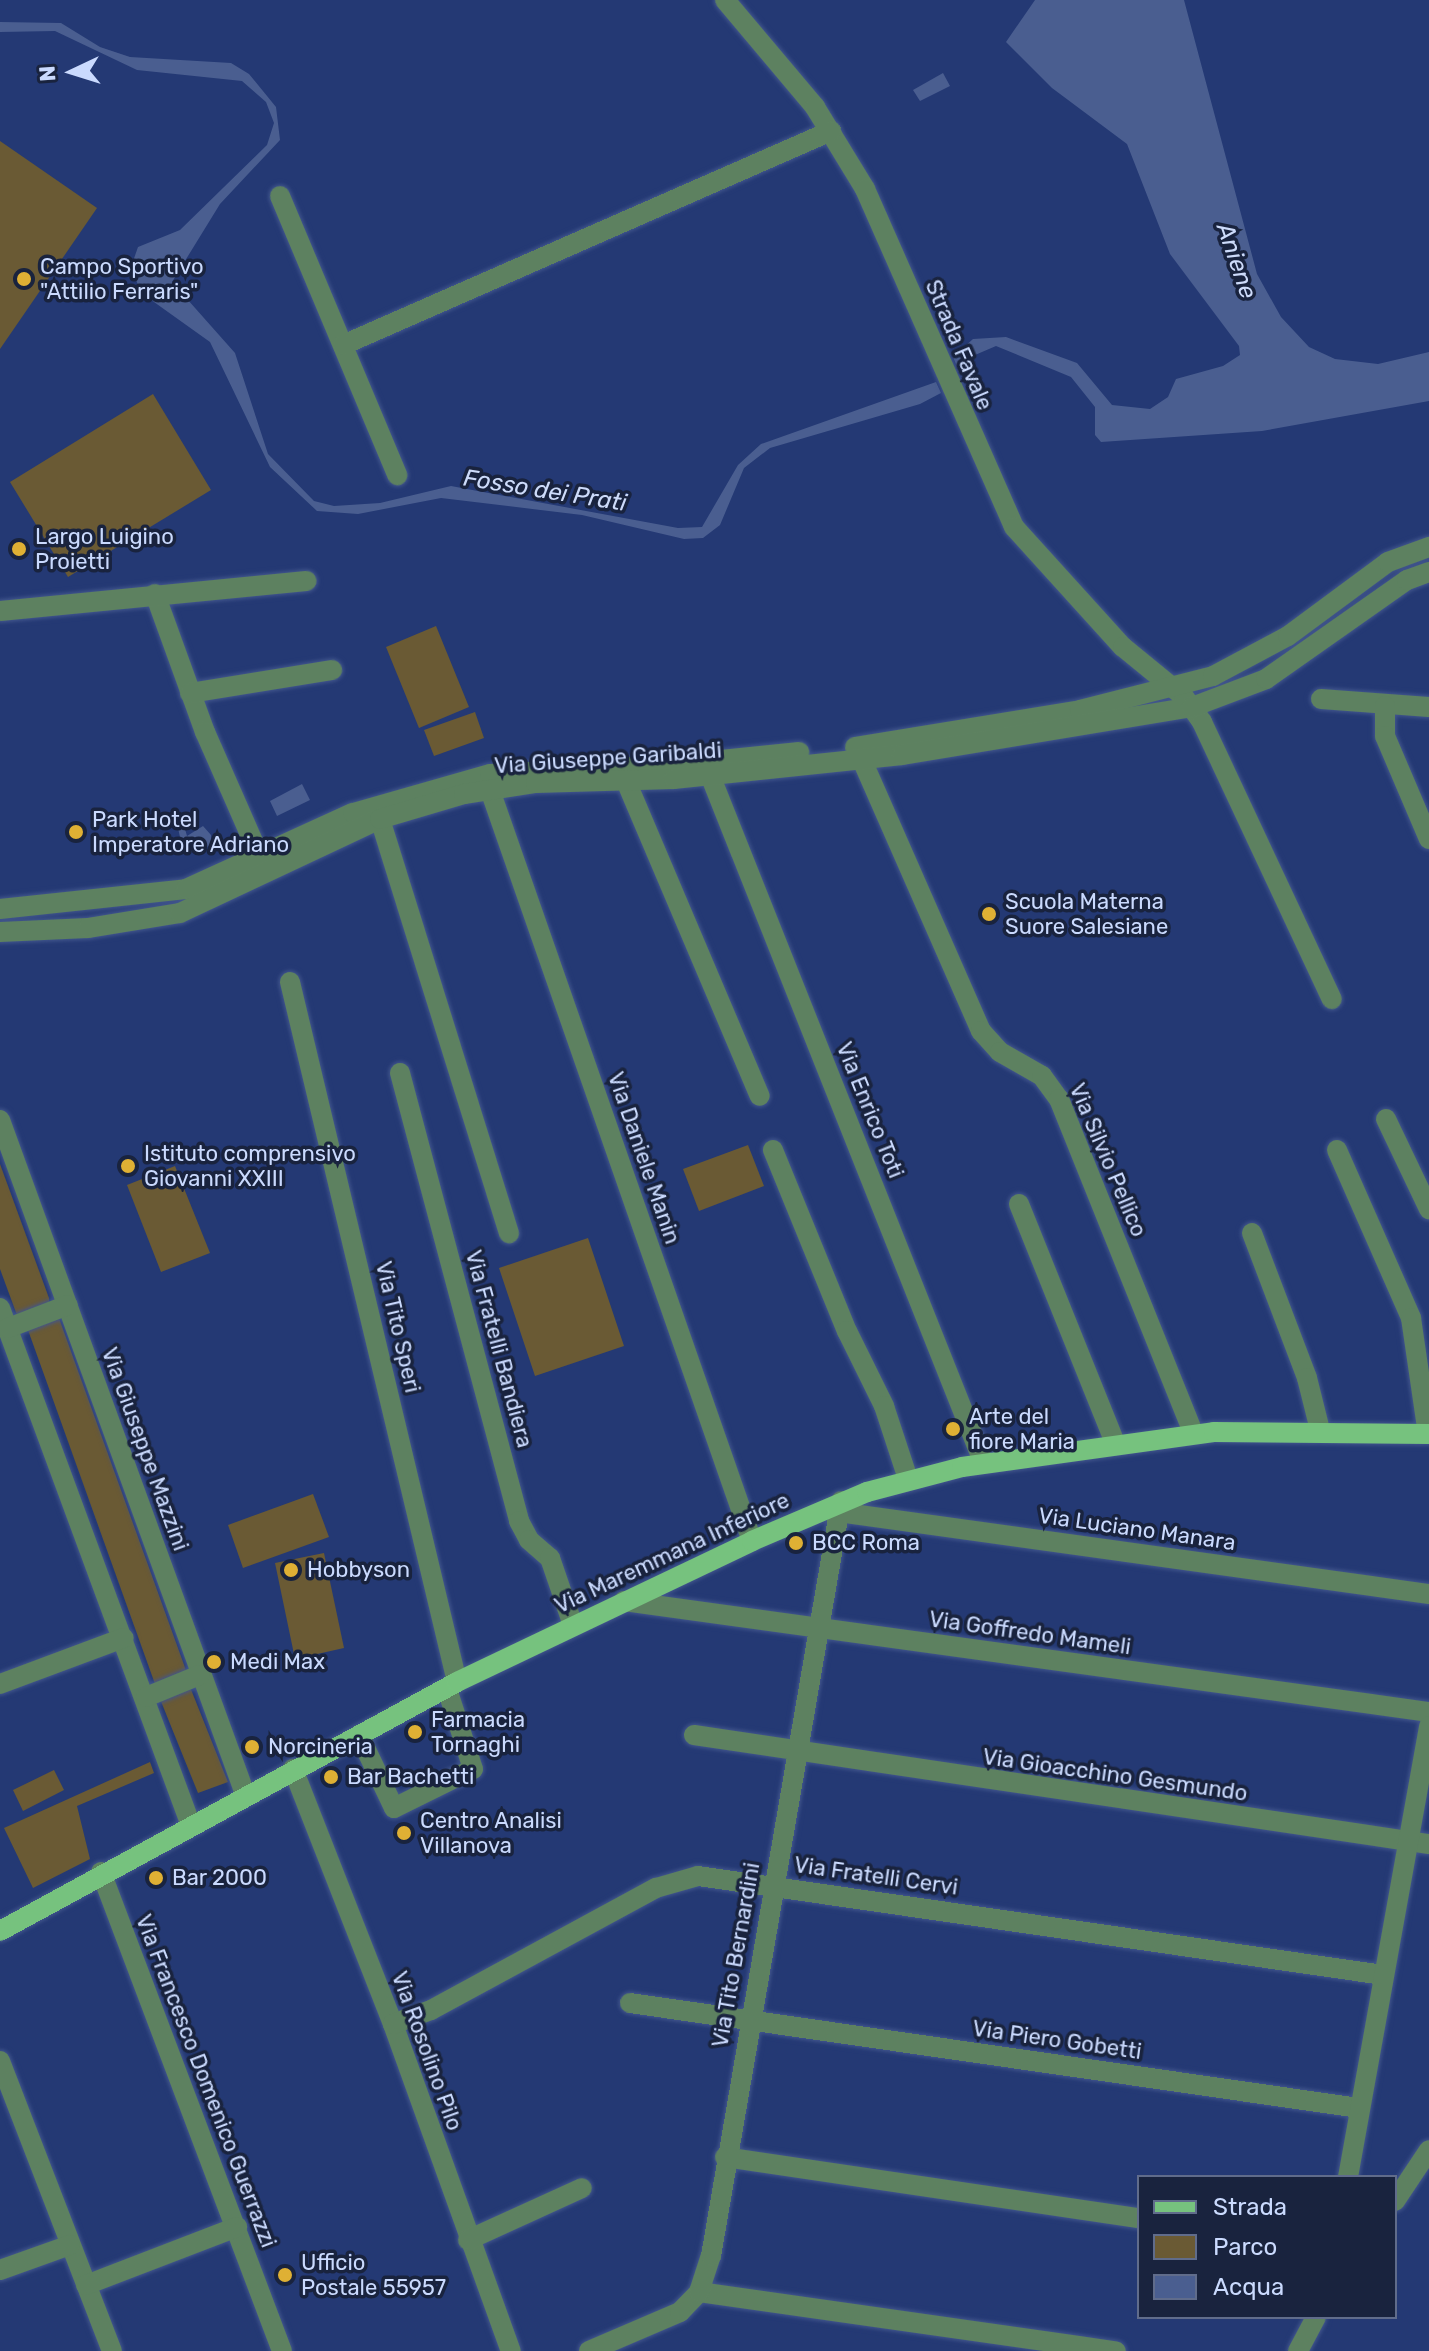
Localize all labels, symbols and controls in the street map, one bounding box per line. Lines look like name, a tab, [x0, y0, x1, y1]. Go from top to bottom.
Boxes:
north arrow	[32, 32, 112, 112]
text: N	[34, 65, 62, 83]
water label: Aniene	[1210, 220, 1262, 302]
place label: Campo Sportivo "Attilio Ferraris"	[40, 253, 204, 304]
marker: Campo Sportivo "Attilio Ferraris"	[15, 270, 33, 288]
street label: Strada Favale	[920, 276, 998, 414]
water label: Fosso dei Prati	[461, 464, 629, 518]
place label: Largo Luigino Proietti	[35, 523, 174, 574]
marker: Largo Luigino Proietti	[10, 540, 28, 558]
street label: Via Giuseppe Garibaldi	[493, 737, 723, 779]
place label: Park Hotel Imperatore Adriano	[92, 806, 290, 858]
marker: Park Hotel Imperatore Adriano	[67, 823, 85, 841]
place label: Scuola Materna Suore Salesiane	[1005, 888, 1168, 940]
marker: Scuola Materna Suore Salesiane	[980, 905, 998, 923]
street label: Via Enrico Toti	[831, 1038, 909, 1182]
street label: Via Daniele Manin	[602, 1069, 686, 1247]
street label: Via Silvio Pellico	[1064, 1079, 1152, 1241]
place label: Istituto comprensivo Giovanni XXIII	[144, 1140, 356, 1192]
marker: Istituto comprensivo Giovanni XXIII	[119, 1157, 137, 1175]
street label: Via Fratelli Bandiera	[460, 1247, 538, 1451]
street label: Via Tito Speri	[370, 1258, 426, 1396]
street label: Via Giuseppe Mazzini	[96, 1344, 194, 1554]
place label: Arte del fiore Maria	[969, 1403, 1075, 1454]
marker: Arte del fiore Maria	[944, 1420, 962, 1438]
street label: Via Maremmana Inferiore	[550, 1487, 794, 1619]
street label: Via Luciano Manara	[1037, 1502, 1237, 1556]
place label: BCC Roma	[812, 1530, 920, 1556]
marker: BCC Roma	[787, 1534, 805, 1552]
place label: Hobbyson	[307, 1557, 410, 1583]
marker: Hobbyson	[282, 1561, 300, 1579]
street label: Via Goffredo Mameli	[927, 1606, 1133, 1660]
place label: Medi Max	[230, 1649, 325, 1675]
marker: Medi Max	[205, 1653, 223, 1671]
place label: Farmacia Tornaghi	[431, 1706, 525, 1758]
marker: Farmacia Tornaghi	[406, 1723, 424, 1741]
place label: Norcineria	[268, 1734, 373, 1760]
marker: Norcineria	[243, 1738, 261, 1756]
street label: Via Gioacchino Gesmundo	[981, 1743, 1249, 1807]
place label: Bar Bachetti	[347, 1764, 475, 1790]
marker: Bar Bachetti	[322, 1768, 340, 1786]
place label: Centro Analisi Villanova	[420, 1807, 562, 1858]
marker: Centro Analisi Villanova	[395, 1824, 413, 1842]
street label: Via Fratelli Cervi	[792, 1851, 960, 1901]
street label: Via Tito Bernardini	[707, 1860, 765, 2050]
place label: Bar 2000	[172, 1865, 267, 1891]
marker: Bar 2000	[147, 1869, 165, 1887]
street label: Via Francesco Domenico Guerrazzi	[130, 1911, 282, 2251]
street label: Via Rosolino Pilo	[386, 1968, 468, 2134]
street label: Via Piero Gobetti	[971, 2015, 1143, 2065]
legend	[1137, 2175, 1397, 2319]
text: Strada	[1213, 2193, 1287, 2221]
text: Parco	[1213, 2233, 1277, 2261]
place label: Ufficio Postale 55957	[301, 2249, 446, 2300]
marker: Ufficio Postale 55957	[276, 2266, 294, 2284]
text: Acqua	[1213, 2273, 1284, 2301]

